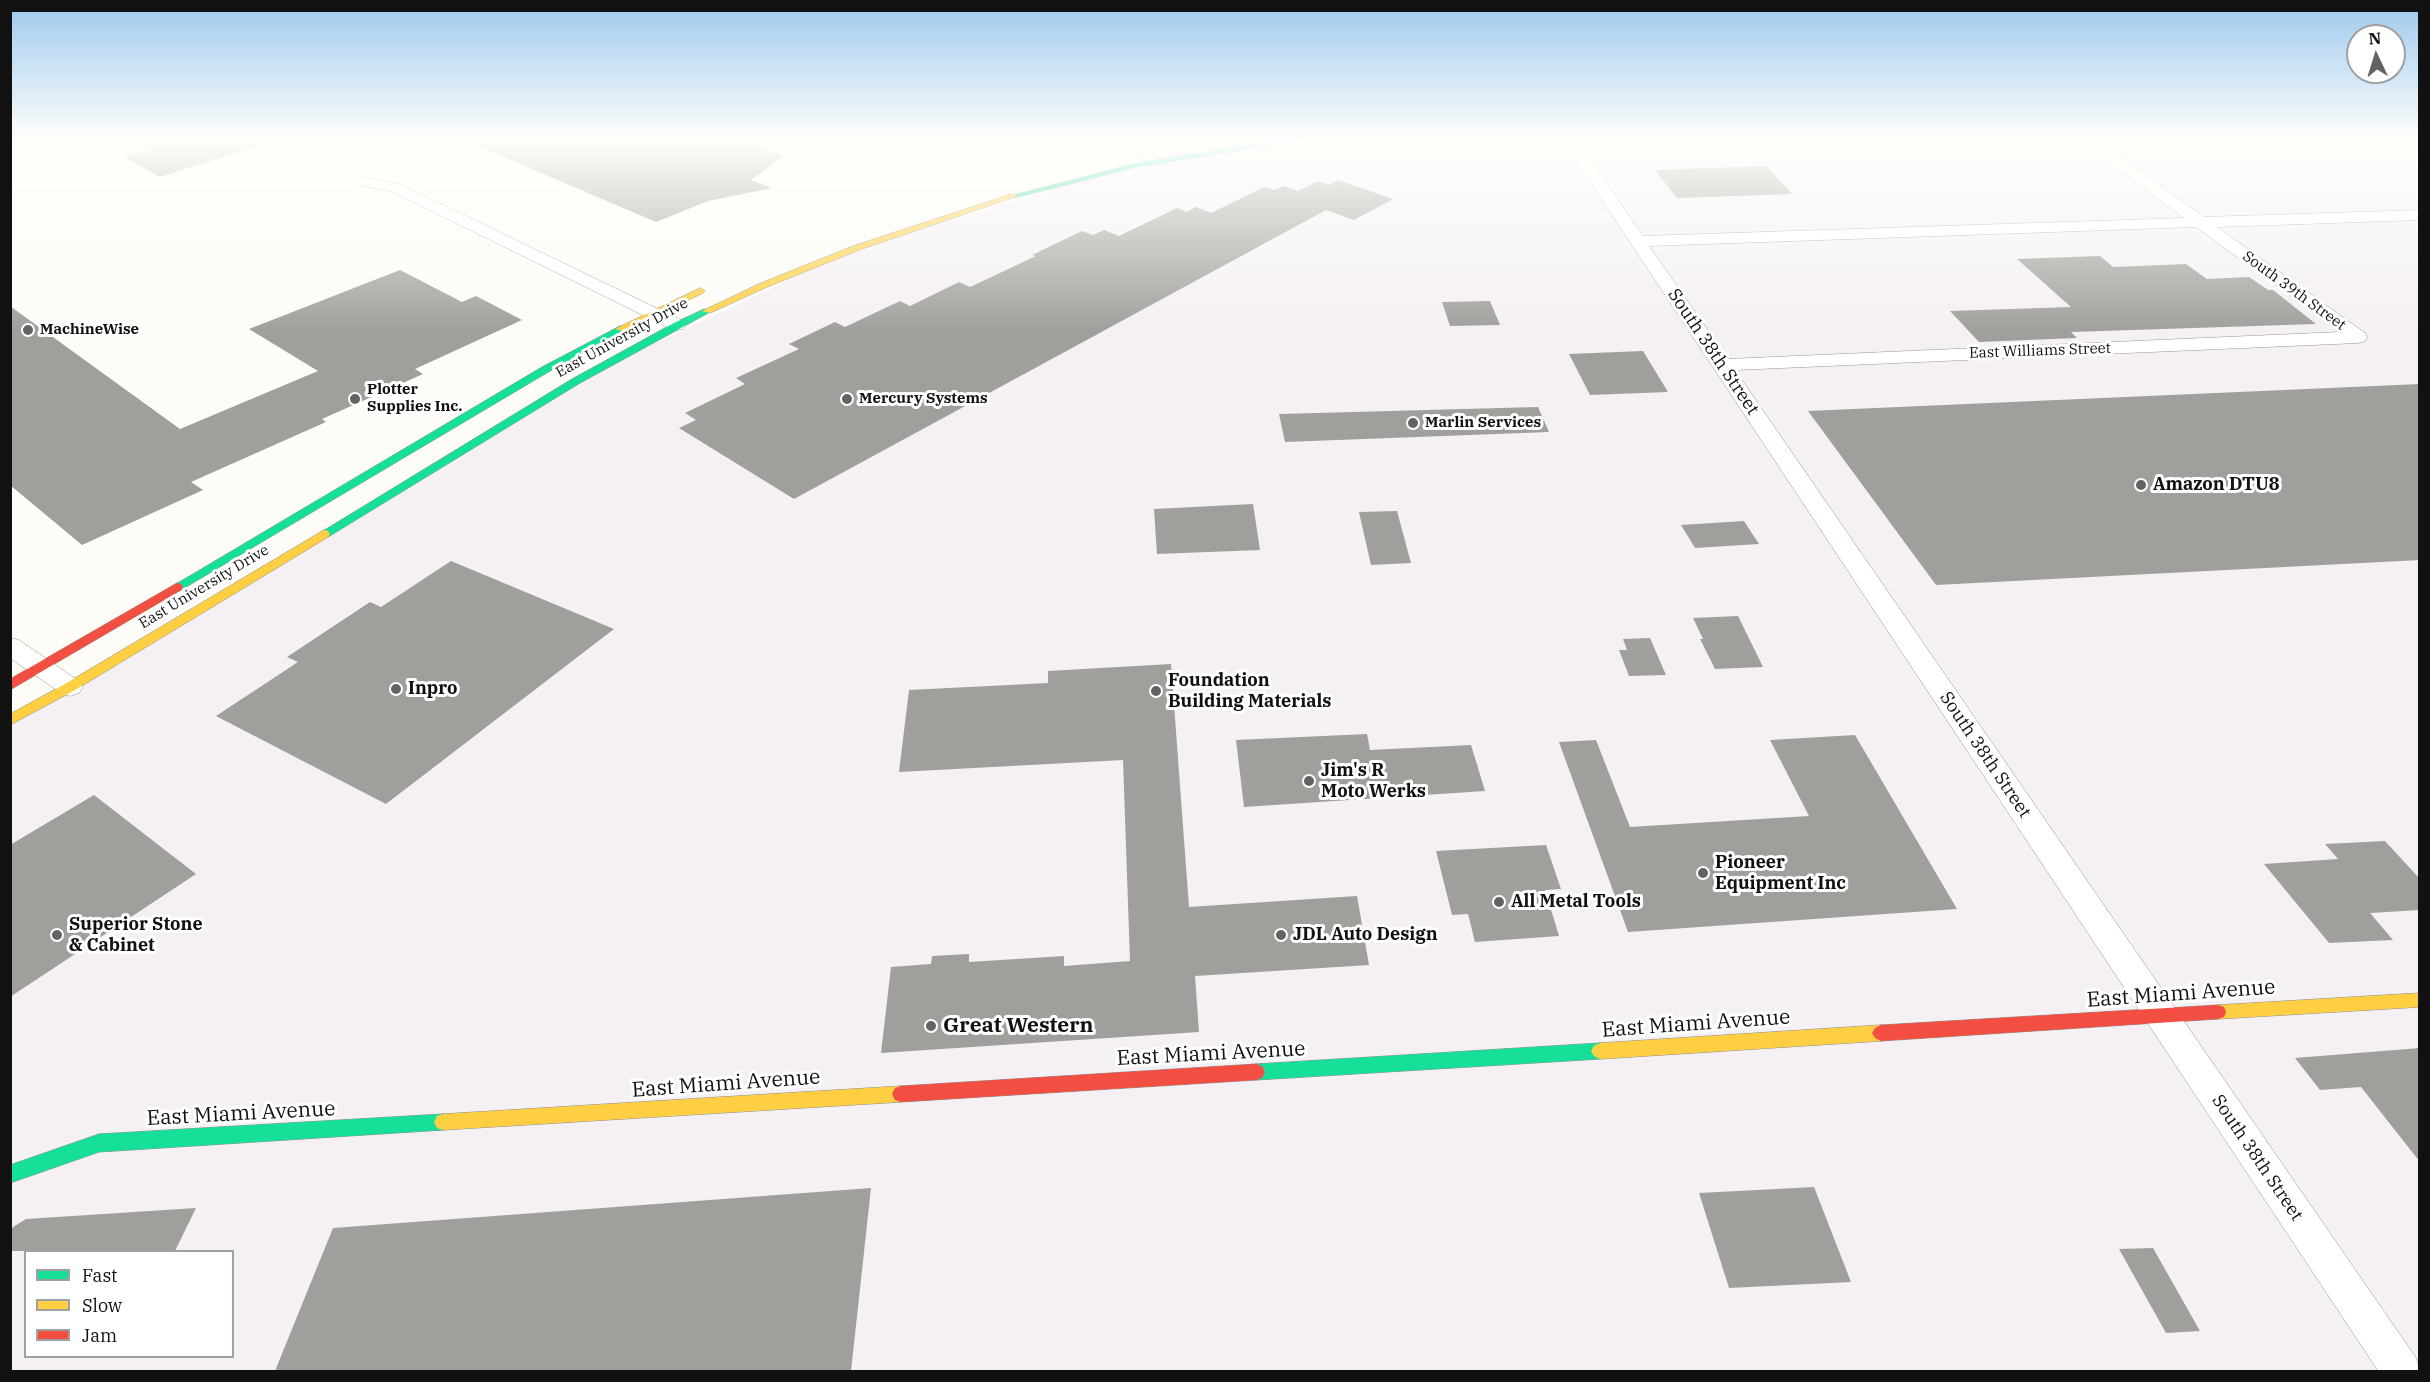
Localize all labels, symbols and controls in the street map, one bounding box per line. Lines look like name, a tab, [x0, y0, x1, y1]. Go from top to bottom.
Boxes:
north arrow	[2346, 24, 2406, 84]
text: N	[2368, 28, 2382, 48]
street label: South 39th Street	[2239, 248, 2349, 334]
street label: South 38th Street	[1663, 285, 1763, 419]
street label: East University Drive	[553, 294, 691, 382]
place label: MachineWise	[40, 321, 139, 339]
marker: MachineWise	[21, 323, 35, 337]
street label: East Williams Street	[1969, 340, 2111, 362]
place label: Plotter Supplies Inc.	[367, 381, 463, 416]
place label: Mercury Systems	[859, 390, 988, 408]
marker: Plotter Supplies Inc.	[348, 392, 362, 406]
marker: Mercury Systems	[840, 392, 854, 406]
place label: Marlin Services	[1425, 414, 1541, 432]
marker: Marlin Services	[1406, 416, 1420, 430]
place label: Amazon DTU8	[2153, 474, 2280, 496]
marker: Amazon DTU8	[2134, 478, 2148, 492]
street label: East University Drive	[136, 541, 272, 633]
place label: Foundation Building Materials	[1168, 670, 1331, 712]
place label: Inpro	[408, 678, 458, 700]
marker: Inpro	[389, 682, 403, 696]
marker: Foundation Building Materials	[1149, 684, 1163, 698]
street label: South 38th Street	[1935, 688, 2035, 822]
place label: Jim's R Moto Werks	[1321, 760, 1426, 802]
marker: Jim's R Moto Werks	[1302, 774, 1316, 788]
place label: Pioneer Equipment Inc	[1715, 852, 1846, 894]
marker: Pioneer Equipment Inc	[1696, 866, 1710, 880]
place label: All Metal Tools	[1511, 891, 1641, 913]
marker: All Metal Tools	[1492, 895, 1506, 909]
place label: Superior Stone & Cabinet	[69, 914, 203, 956]
place label: JDL Auto Design	[1293, 924, 1438, 946]
marker: Superior Stone & Cabinet	[50, 928, 64, 942]
marker: JDL Auto Design	[1274, 928, 1288, 942]
street label: East Miami Avenue	[2086, 975, 2276, 1013]
street label: East Miami Avenue	[1601, 1005, 1791, 1043]
place label: Great Western	[943, 1013, 1093, 1039]
marker: Great Western	[924, 1019, 938, 1033]
street label: East Miami Avenue	[1116, 1036, 1306, 1072]
street label: East Miami Avenue	[631, 1065, 821, 1103]
street label: South 38th Street	[2207, 1091, 2307, 1225]
street label: East Miami Avenue	[146, 1096, 336, 1132]
legend	[24, 1250, 234, 1358]
text: Fast	[82, 1264, 117, 1287]
text: Slow	[82, 1294, 122, 1317]
text: Jam	[82, 1324, 117, 1347]

